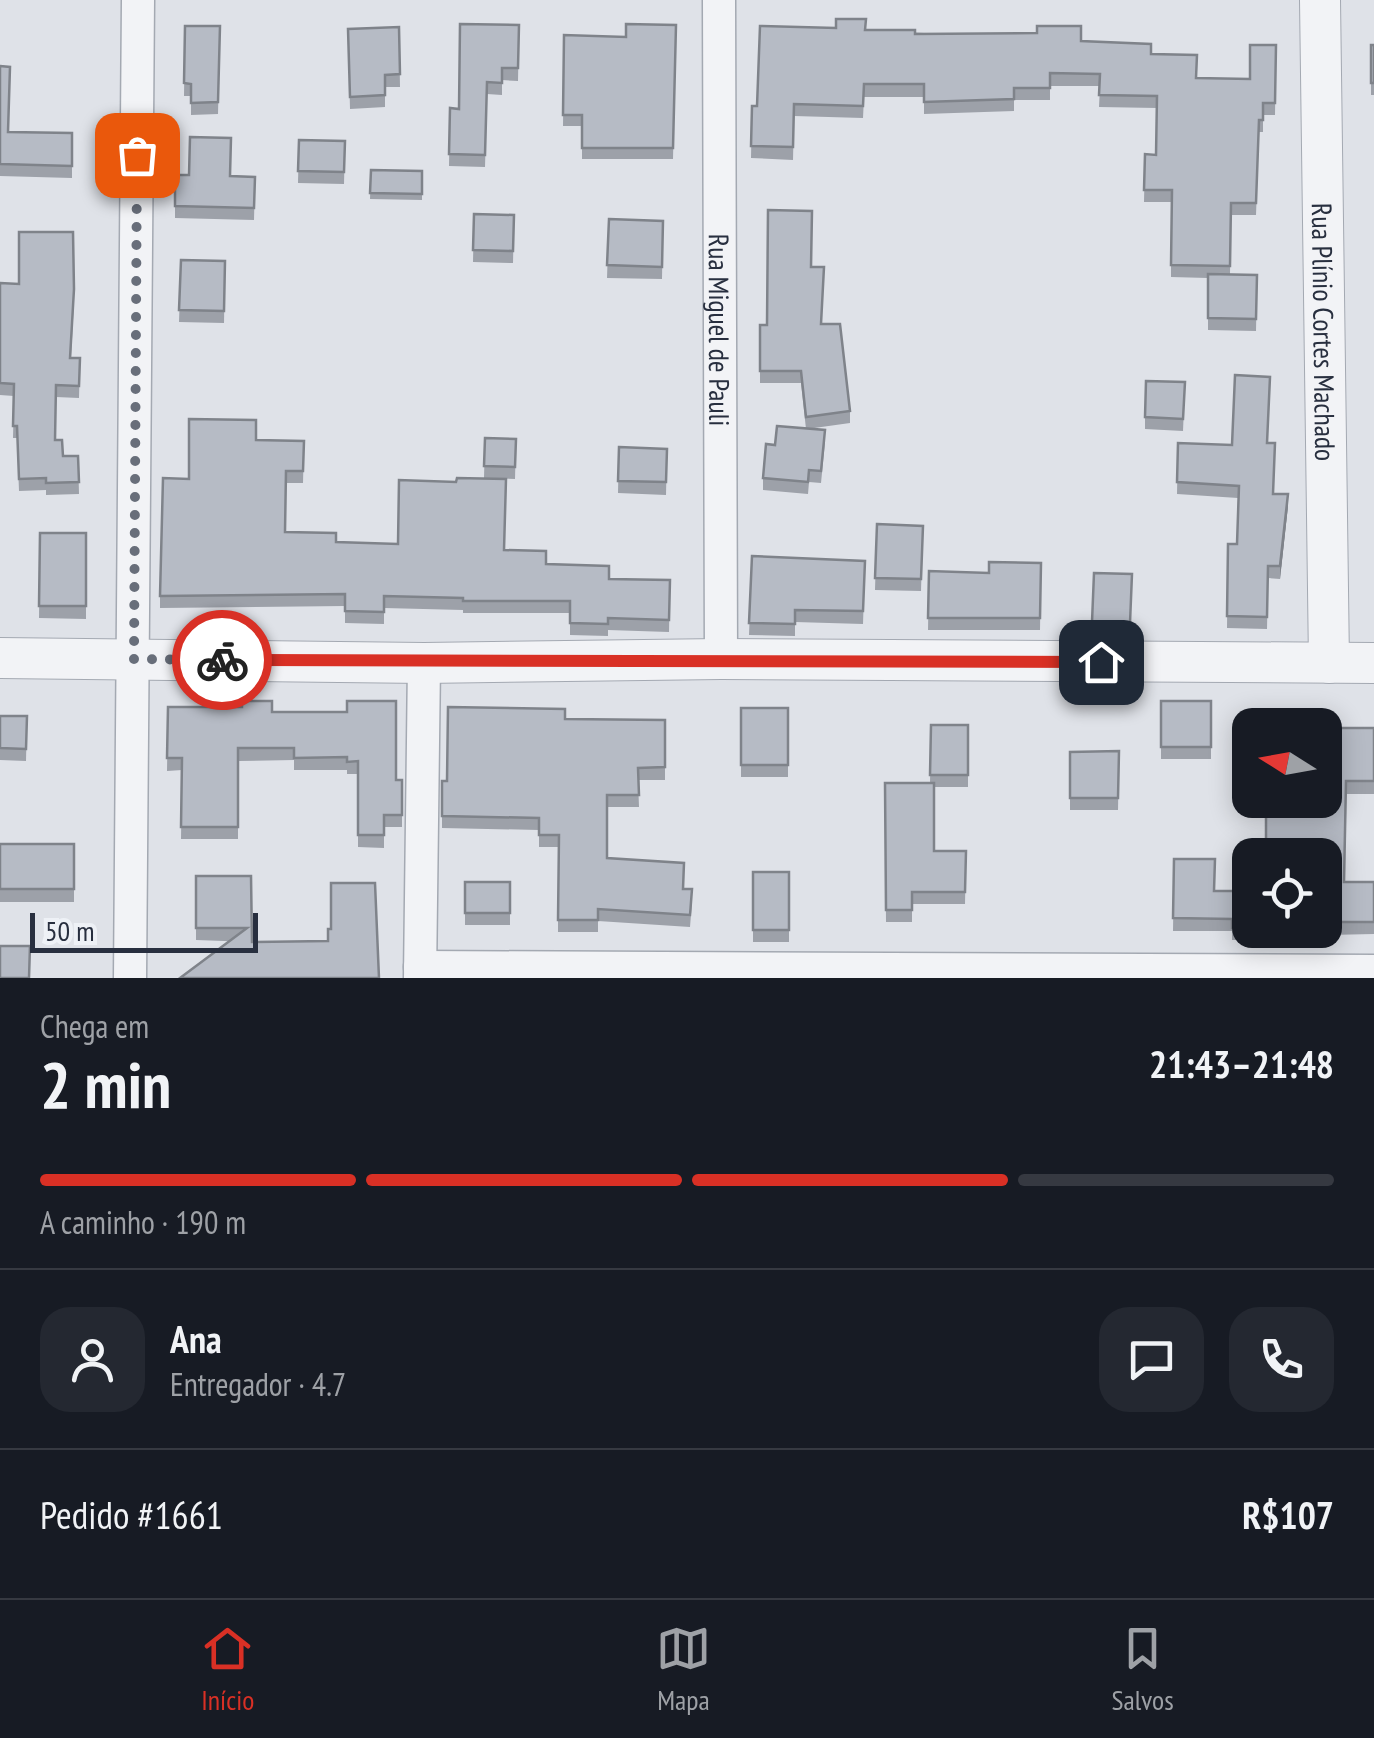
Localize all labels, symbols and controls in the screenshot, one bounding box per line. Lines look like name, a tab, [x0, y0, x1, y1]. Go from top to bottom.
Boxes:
pin	[95, 113, 180, 198]
icon: bag	[110, 128, 165, 183]
street label: Rua Plínio Cortes Machado	[1304, 203, 1345, 461]
street label: Rua Miguel de Pauli	[701, 234, 739, 426]
courier	[172, 610, 272, 710]
pin	[1059, 620, 1144, 705]
icon: bike	[195, 633, 250, 688]
icon: home	[1074, 635, 1129, 690]
north arrow	[1232, 708, 1342, 818]
map controls	[1232, 708, 1342, 948]
button: locate	[1232, 838, 1342, 948]
scale bar	[30, 908, 258, 953]
text: 50 m	[45, 912, 94, 949]
text: Chega em	[40, 1005, 149, 1047]
text: 21:43–21:48	[1149, 1039, 1334, 1088]
text: 2 min	[40, 1042, 171, 1126]
text: A caminho · 190 m	[40, 1201, 246, 1243]
button: person	[40, 1307, 145, 1412]
button: chat	[1099, 1307, 1204, 1412]
button: phone	[1229, 1307, 1334, 1412]
text: Ana	[170, 1314, 222, 1363]
text: Entregador · 4.7	[170, 1363, 346, 1405]
text: Pedido #1661	[40, 1490, 223, 1539]
text: R$107	[1242, 1490, 1334, 1539]
tab: Início	[200, 1621, 255, 1718]
tab: Mapa	[656, 1621, 711, 1718]
tab: Salvos	[1112, 1621, 1174, 1718]

